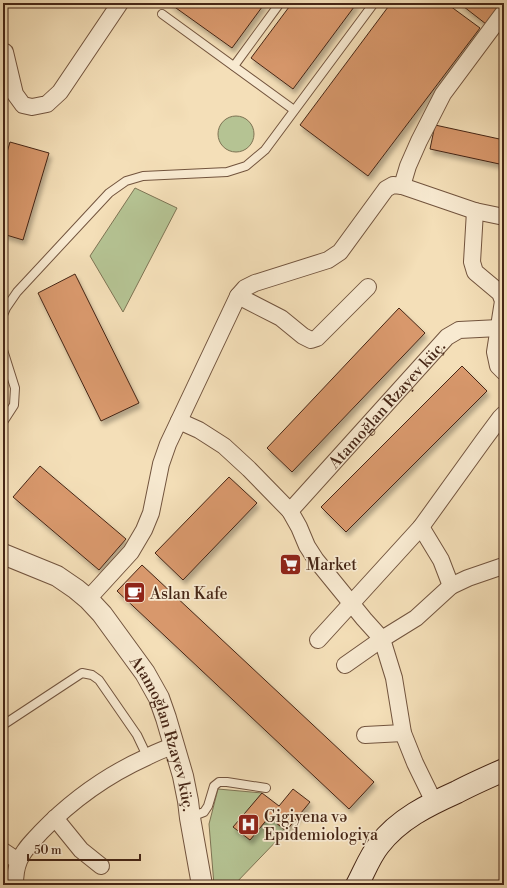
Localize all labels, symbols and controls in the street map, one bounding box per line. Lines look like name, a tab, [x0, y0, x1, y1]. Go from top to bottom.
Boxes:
street label: Atamoğlan Rzayev küç.	[324, 337, 450, 474]
supermarket icon: Market	[278, 551, 304, 577]
place label: Market	[306, 555, 357, 575]
cafe icon: Aslan Kafe	[121, 580, 147, 606]
place label: Aslan Kafe	[149, 584, 228, 604]
street label: Atamoğlan Rzayev küç.	[124, 651, 198, 813]
place label: Gigiyena və Epidemiologiya	[264, 807, 379, 845]
hospital icon: Gigiyena və Epidemiologiya	[235, 812, 261, 838]
scale bar	[28, 836, 140, 862]
text: 50 m	[34, 843, 62, 858]

